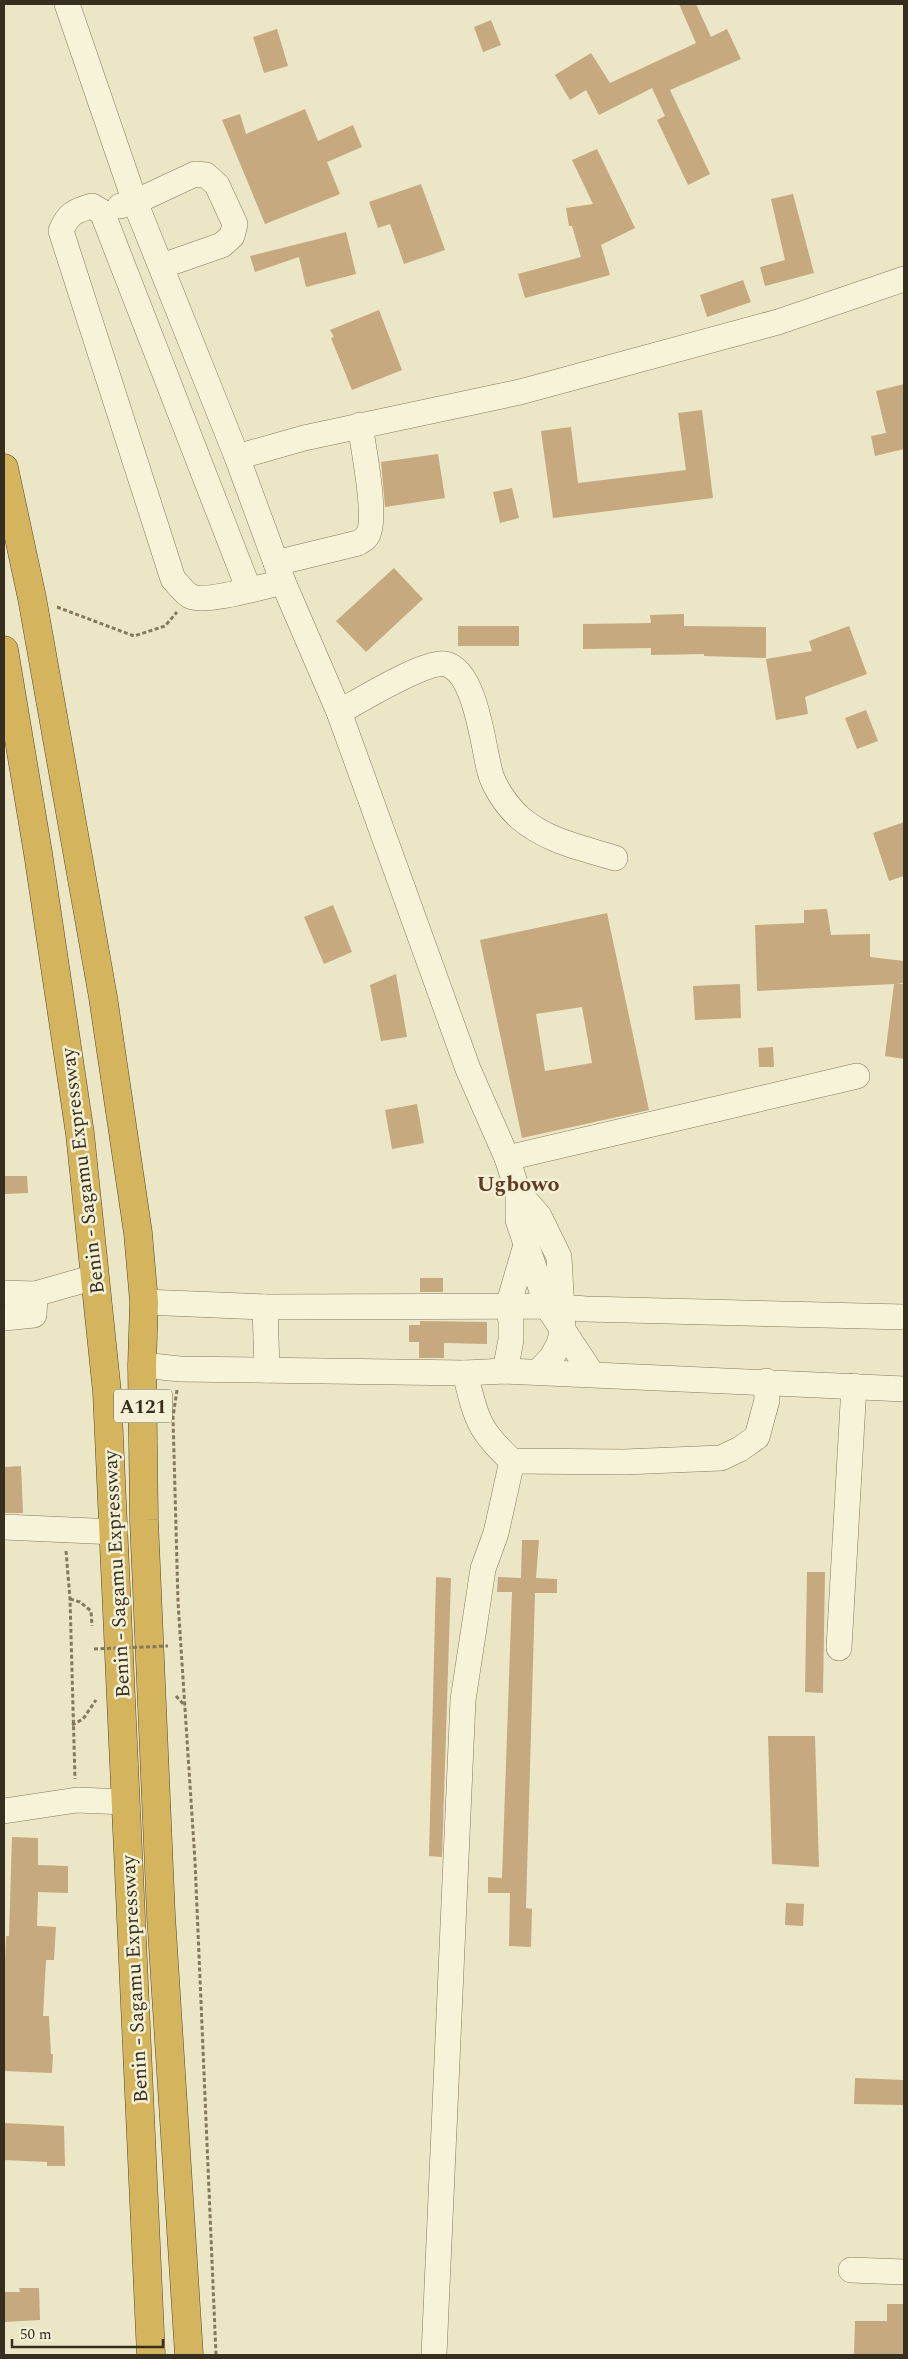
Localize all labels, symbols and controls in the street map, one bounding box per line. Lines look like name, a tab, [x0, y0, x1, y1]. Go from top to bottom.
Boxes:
street label: Benin - Sagamu Expressway	[53, 1045, 113, 1296]
district label: Ugbowo	[477, 1168, 559, 1201]
road number: A121	[114, 1390, 172, 1422]
street label: Benin - Sagamu Expressway	[95, 1448, 138, 1699]
street label: Benin - Sagamu Expressway	[113, 1853, 156, 2104]
scale bar	[12, 2316, 164, 2348]
text: 50 m	[20, 2323, 52, 2346]

